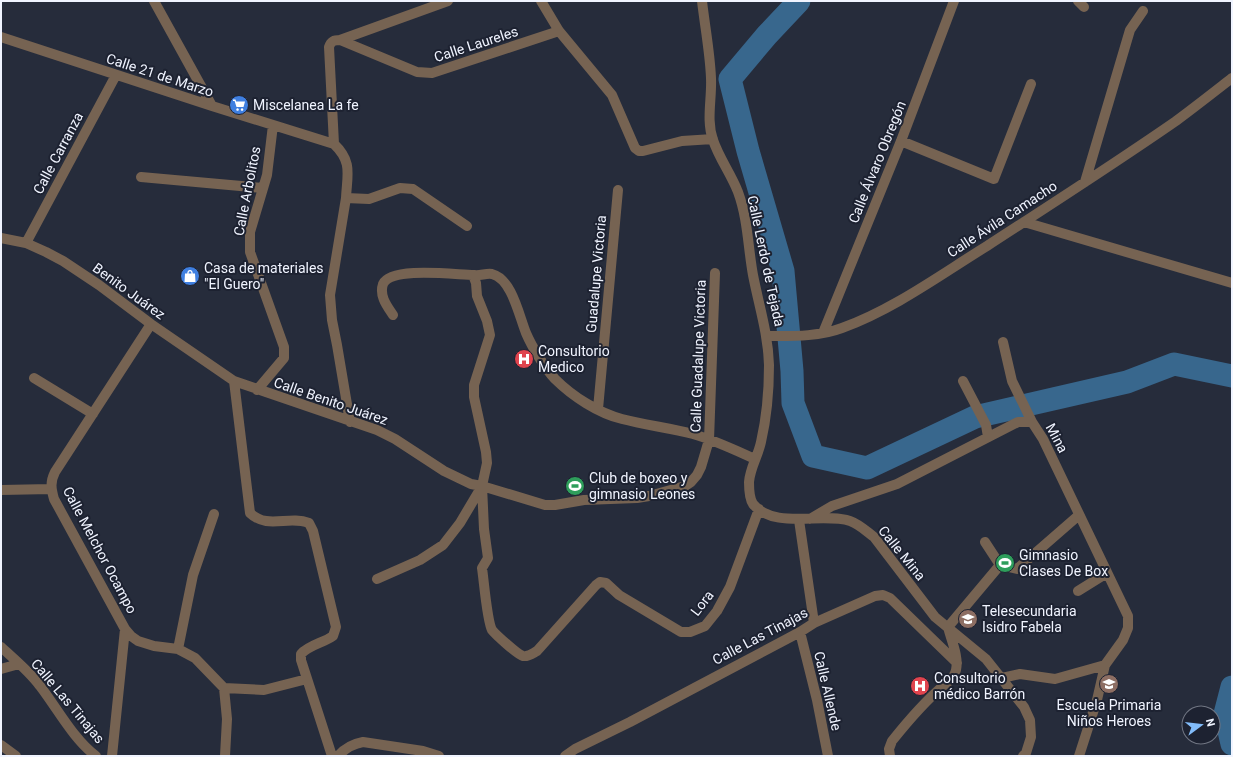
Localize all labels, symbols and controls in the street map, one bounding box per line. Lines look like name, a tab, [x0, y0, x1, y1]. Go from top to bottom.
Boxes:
street label: Calle Laureles	[432, 23, 520, 65]
street label: Calle 21 de Marzo	[104, 50, 216, 100]
supermarket icon: Miscelanea La fe	[228, 94, 250, 116]
place label: Miscelanea La fe	[253, 97, 359, 113]
street label: Calle Álvaro Obregón	[844, 98, 909, 225]
street label: Calle Carranza	[30, 109, 86, 197]
street label: Calle Arbolitos	[231, 145, 263, 237]
street label: Calle Ávila Camacho	[944, 177, 1060, 260]
street label: Calle Lerdo de Tejada	[744, 194, 788, 328]
street label: Guadalupe Victoria	[583, 214, 609, 334]
street label: Benito Juárez	[90, 259, 168, 323]
place label: Casa de materiales "El Guero"	[204, 260, 324, 292]
shop icon: Casa de materiales "El Guero"	[179, 265, 201, 287]
street label: Calle Guadalupe Victoria	[687, 280, 709, 432]
place label: Consultorio Medico	[538, 343, 610, 375]
hospital icon: Consultorio Medico	[513, 348, 535, 370]
street label: Calle Benito Juárez	[272, 374, 390, 428]
street label: Mina	[1043, 421, 1071, 455]
place label: Club de boxeo y gimnasio Leones	[589, 470, 695, 502]
sports icon: Club de boxeo y gimnasio Leones	[564, 475, 586, 497]
street label: Calle Melchor Ocampo	[60, 484, 140, 616]
street label: Calle Mina	[875, 523, 929, 583]
place label: Gimnasio Clases De Box	[1019, 547, 1108, 579]
sports icon: Gimnasio Clases De Box	[994, 552, 1016, 574]
street label: Lora	[687, 587, 717, 619]
place label: Telesecundaria Isidro Fabela	[982, 603, 1077, 635]
street label: Calle Las Tinajas	[710, 604, 810, 668]
school or university icon: Telesecundaria Isidro Fabela	[957, 608, 979, 630]
street label: Calle Allende	[811, 650, 845, 732]
street label: Calle Las Tinajas	[28, 656, 108, 746]
place label: Consultorio médico Barrón	[934, 670, 1025, 702]
school or university icon: Escuela Primaria Niños Heroes	[1098, 673, 1120, 695]
hospital icon: Consultorio médico Barrón	[909, 675, 931, 697]
place label: Escuela Primaria Niños Heroes	[1057, 697, 1161, 729]
north arrow	[1181, 705, 1221, 745]
text: N	[1203, 717, 1218, 728]

